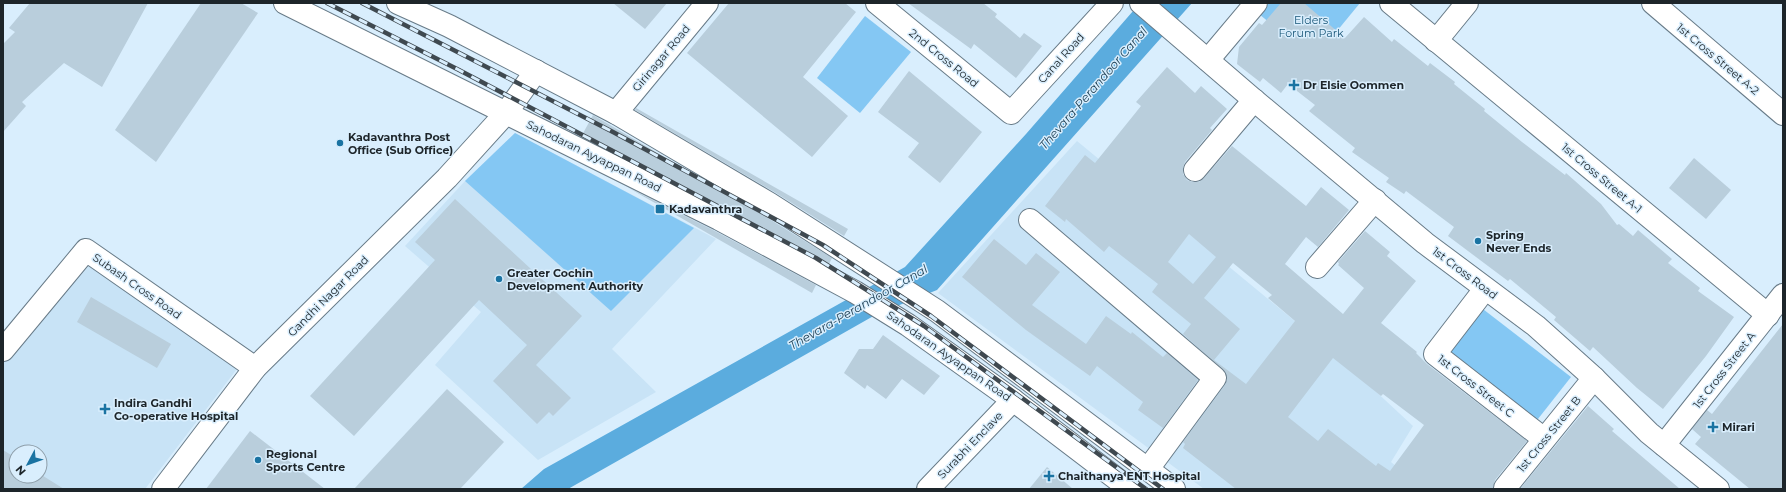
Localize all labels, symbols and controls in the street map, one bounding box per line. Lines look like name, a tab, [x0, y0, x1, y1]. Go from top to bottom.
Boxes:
park label: Elders Forum Park	[1278, 13, 1344, 40]
street label: 1st Cross Street A-2	[1674, 20, 1762, 98]
street label: Girinagar Road	[629, 22, 693, 94]
water label: Thevara-Perandoor Canal	[1036, 23, 1151, 152]
street label: 2nd Cross Road	[906, 26, 982, 90]
street label: Canal Road	[1035, 30, 1087, 86]
place label: Dr Elsie Oommen	[1303, 78, 1404, 92]
marker: Dr Elsie Oommen	[1288, 79, 1300, 91]
street label: Sahodaran Ayyappan Road	[524, 117, 664, 195]
place label: Kadavanthra Post Office (Sub Office)	[348, 130, 453, 157]
marker: Kadavanthra Post Office (Sub Office)	[335, 138, 345, 148]
street label: 1st Cross Street A-1	[1559, 140, 1645, 216]
place label: Kadavanthra	[669, 202, 743, 216]
marker: Kadavanthra	[654, 203, 666, 215]
place label: Spring Never Ends	[1486, 228, 1552, 255]
marker: Spring Never Ends	[1473, 236, 1483, 246]
street label: 1st Cross Road	[1430, 244, 1500, 302]
street label: Subash Cross Road	[90, 250, 184, 322]
street label: Gandhi Nagar Road	[285, 253, 371, 339]
water label: Thevara-Perandoor Canal	[786, 261, 931, 353]
place label: Greater Cochin Development Authority	[507, 266, 643, 293]
marker: Greater Cochin Development Authority	[494, 274, 504, 284]
street label: Sahodaran Ayyappan Road	[884, 308, 1014, 404]
street label: 1st Cross Street A	[1690, 329, 1758, 411]
street label: 1st Cross Street C	[1435, 352, 1517, 420]
street label: 1st Cross Street B	[1514, 393, 1584, 475]
place label: Indira Gandhi Co-operative Hospital	[114, 396, 238, 423]
marker: Indira Gandhi Co-operative Hospital	[99, 403, 111, 415]
street label: Surabhi Enclave	[934, 408, 1006, 482]
place label: Mirari	[1722, 420, 1755, 434]
marker: Mirari	[1707, 421, 1719, 433]
north arrow	[8, 444, 48, 484]
place label: Regional Sports Centre	[266, 447, 345, 474]
marker: Regional Sports Centre	[253, 455, 263, 465]
text: N	[12, 463, 29, 479]
place label: Chaithanya ENT Hospital	[1058, 469, 1200, 483]
marker: Chaithanya ENT Hospital	[1043, 470, 1055, 482]

